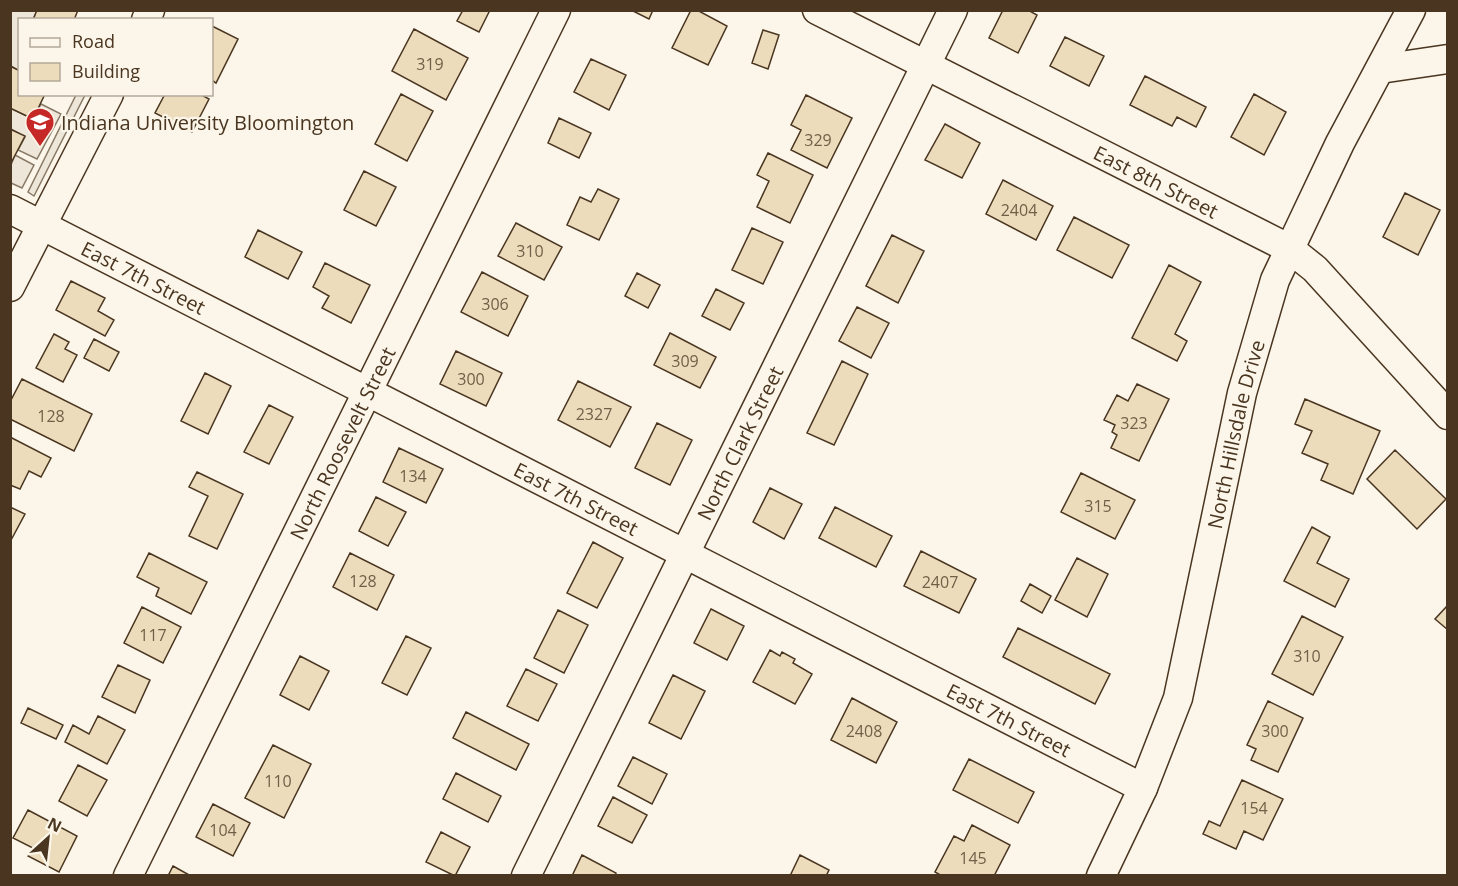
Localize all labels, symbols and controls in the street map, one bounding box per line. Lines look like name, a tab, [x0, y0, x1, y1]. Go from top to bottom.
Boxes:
legend	[18, 18, 213, 96]
text: Road	[72, 29, 115, 53]
house number: 319	[416, 53, 444, 75]
text: Building	[72, 59, 140, 83]
school or university icon: Indiana University Bloomington	[24, 106, 56, 148]
place label: Indiana University Bloomington	[61, 109, 354, 136]
house number: 329	[804, 129, 832, 151]
street label: East 8th Street	[1089, 139, 1223, 224]
house number: 2404	[1001, 199, 1037, 221]
street label: East 7th Street	[77, 234, 210, 320]
house number: 310	[516, 240, 544, 262]
house number: 306	[481, 293, 509, 315]
street label: North Hillsdale Drive	[1200, 337, 1270, 531]
street label: North Roosevelt Street	[283, 342, 401, 544]
house number: 309	[671, 350, 699, 372]
street label: North Clark Street	[690, 361, 789, 524]
house number: 300	[457, 368, 485, 390]
house number: 2327	[576, 403, 612, 425]
house number: 128	[37, 405, 65, 427]
house number: 323	[1120, 412, 1148, 434]
street label: East 7th Street	[510, 455, 643, 541]
house number: 134	[399, 465, 427, 487]
house number: 315	[1084, 495, 1112, 517]
house number: 128	[349, 570, 377, 592]
house number: 2407	[922, 571, 958, 593]
house number: 117	[139, 624, 167, 646]
house number: 310	[1293, 645, 1321, 667]
street label: East 7th Street	[942, 677, 1076, 763]
house number: 2408	[846, 720, 882, 742]
house number: 300	[1261, 720, 1289, 742]
house number: 110	[264, 770, 292, 792]
house number: 154	[1240, 797, 1268, 819]
north arrow	[18, 808, 78, 868]
text: N	[44, 812, 66, 837]
house number: 104	[209, 819, 237, 841]
house number: 145	[959, 847, 987, 869]

